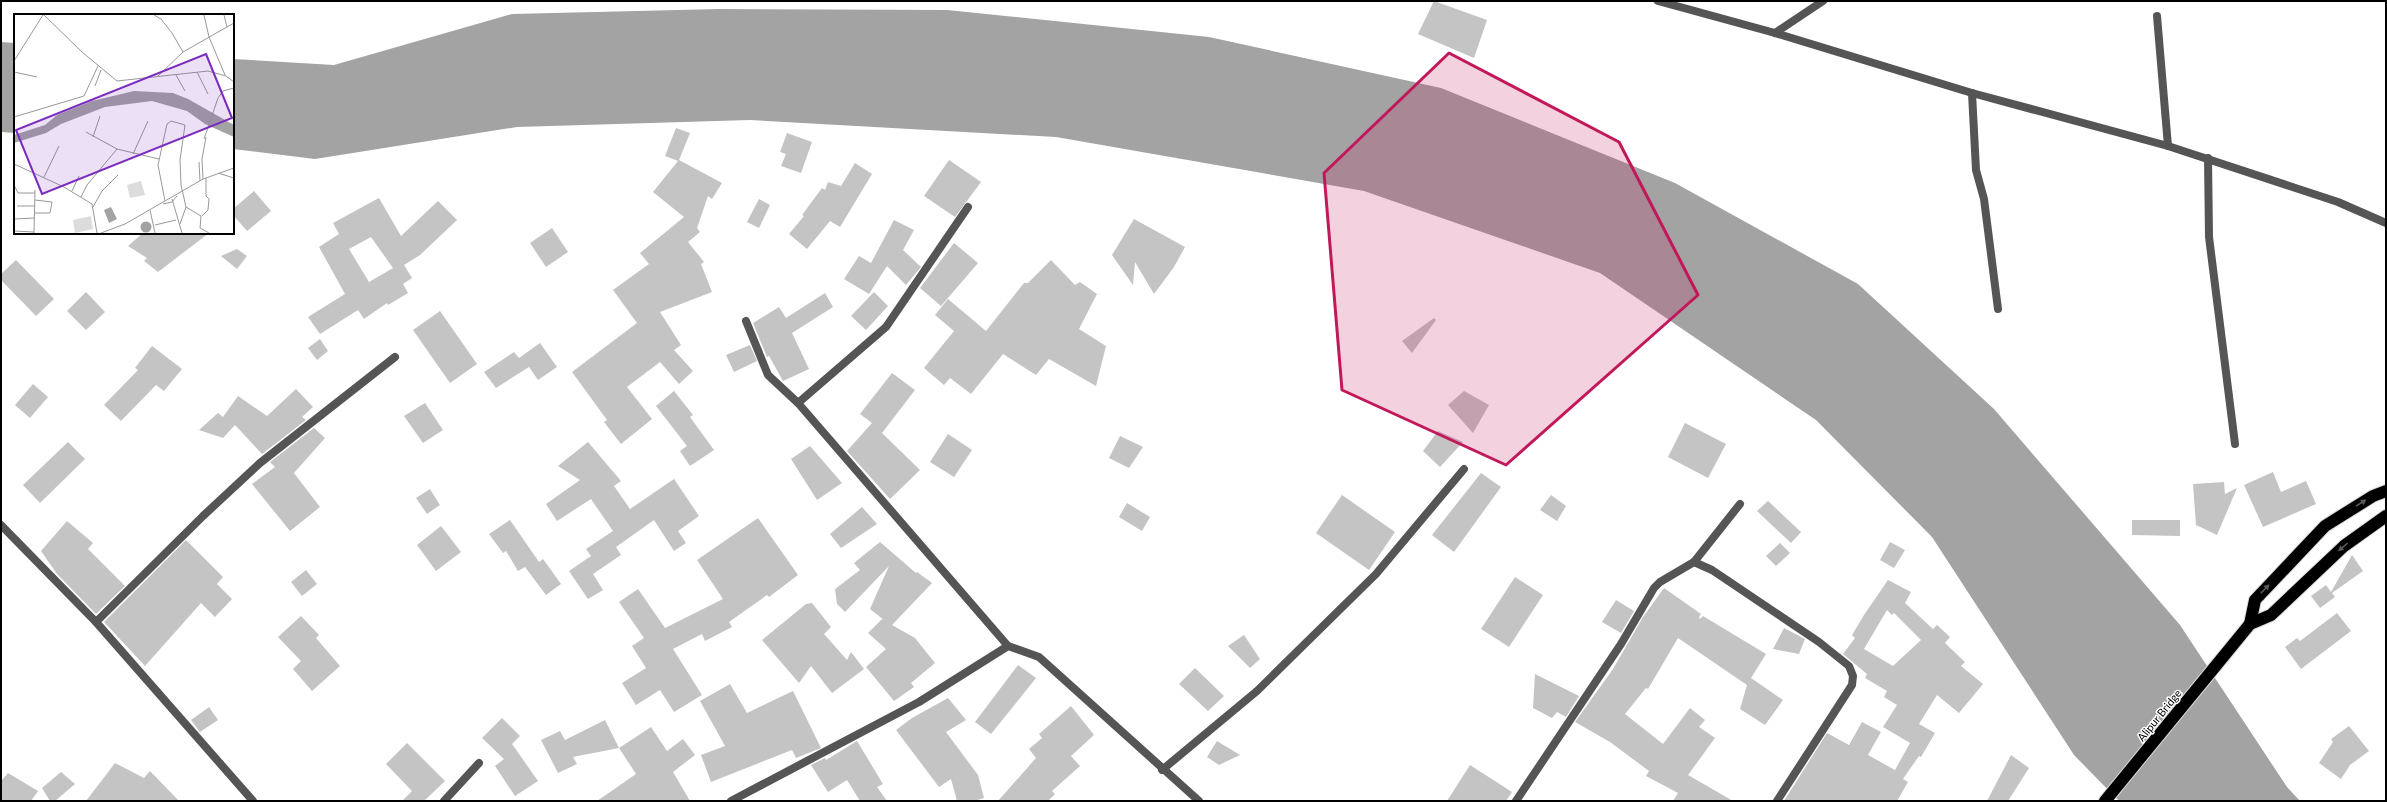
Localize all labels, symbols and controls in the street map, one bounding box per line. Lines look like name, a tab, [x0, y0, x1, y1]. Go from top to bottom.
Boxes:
inset map	[14, 14, 234, 234]
one-way arrow	[2355, 500, 2367, 507]
one-way arrow	[2338, 542, 2349, 551]
one-way arrow	[2260, 584, 2269, 594]
street label: Alipur Bridge	[2134, 686, 2184, 743]

